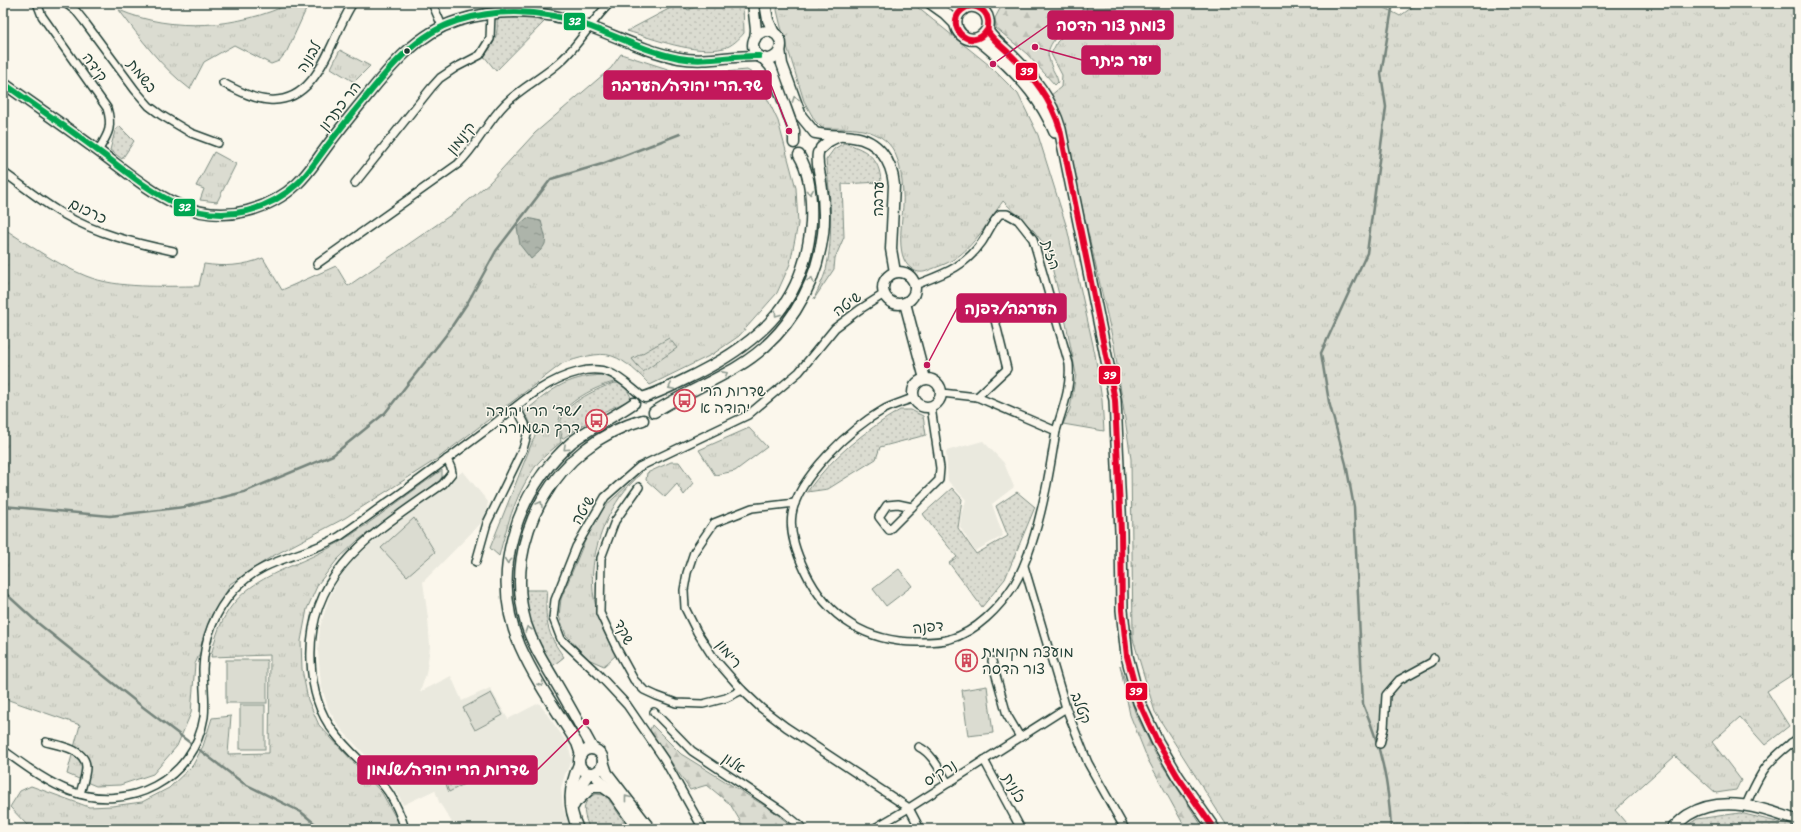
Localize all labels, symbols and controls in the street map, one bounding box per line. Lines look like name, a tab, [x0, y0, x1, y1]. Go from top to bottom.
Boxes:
callout: צומת צור הדסה	[1048, 11, 1173, 39]
text: צומת צור הדסה	[1056, 11, 1166, 40]
line badge: 32	[563, 12, 586, 31]
text: 32	[568, 12, 582, 31]
street label: לבונה	[290, 36, 329, 78]
unlabelled marker	[402, 46, 412, 56]
callout: יער ביתר	[1082, 46, 1160, 74]
text: יער ביתר	[1090, 46, 1152, 75]
street label: קידה	[75, 47, 115, 87]
street label: בשמת	[120, 52, 164, 99]
line badge: 39	[1015, 62, 1038, 81]
text: 39	[1020, 62, 1034, 81]
callout: שד.הרי יהודה/הערבה	[604, 71, 771, 99]
text: שד.הרי יהודה/הערבה	[611, 71, 763, 100]
street label: הר כתרון	[312, 75, 368, 137]
one-way arrow	[791, 96, 800, 103]
street label: קינמון	[440, 116, 482, 160]
street label: ערבה	[865, 181, 891, 217]
one-way arrow	[805, 189, 814, 195]
street label: כרכום	[64, 191, 112, 231]
line badge: 32	[173, 198, 196, 217]
text: 32	[178, 198, 192, 217]
street label: הזית	[1034, 236, 1068, 273]
one-way arrow	[807, 276, 815, 283]
street label: שיטה	[827, 284, 867, 324]
callout: הערבה/דפנה	[957, 294, 1066, 322]
text: הערבה/דפנה	[964, 294, 1058, 323]
one-way arrow	[775, 310, 782, 317]
line badge: 39	[1098, 365, 1121, 385]
text: 39	[1103, 366, 1117, 385]
one-way arrow	[721, 371, 729, 378]
place label: שדרות הרי יהודה א	[700, 378, 766, 421]
one-way arrow	[667, 382, 675, 390]
bus stop icon: שדרות הרי יהודה א	[671, 387, 697, 413]
place label: שד׳ הרי יהודה/ דרך השמורה	[486, 398, 582, 441]
bus stop icon: שד׳ הרי יהודה/ דרך השמורה	[583, 407, 609, 433]
one-way arrow	[563, 443, 571, 451]
street label: שיטה	[564, 490, 602, 530]
one-way arrow	[536, 501, 543, 508]
one-way arrow	[503, 558, 512, 564]
street label: דפנה	[911, 612, 945, 642]
street label: שקד	[607, 614, 642, 650]
one-way arrow	[525, 626, 533, 633]
street label: רימון	[709, 634, 749, 674]
place label: מועצה מקומית צור הדסה	[981, 639, 1074, 682]
building icon: מועצה מקומית צור הדסה	[953, 648, 979, 674]
one-way arrow	[536, 680, 543, 687]
line badge: 39	[1125, 682, 1148, 701]
text: 39	[1129, 682, 1143, 701]
street label: קטלב	[1063, 688, 1099, 728]
street label: אלון	[717, 745, 751, 781]
street label: נרקיס	[918, 752, 962, 794]
text: שדרות הרי יהודה/שלמון	[367, 755, 530, 784]
callout: שדרות הרי יהודה/שלמון	[358, 756, 537, 784]
street label: כלנית	[995, 768, 1033, 808]
one-way arrow	[624, 796, 631, 803]

